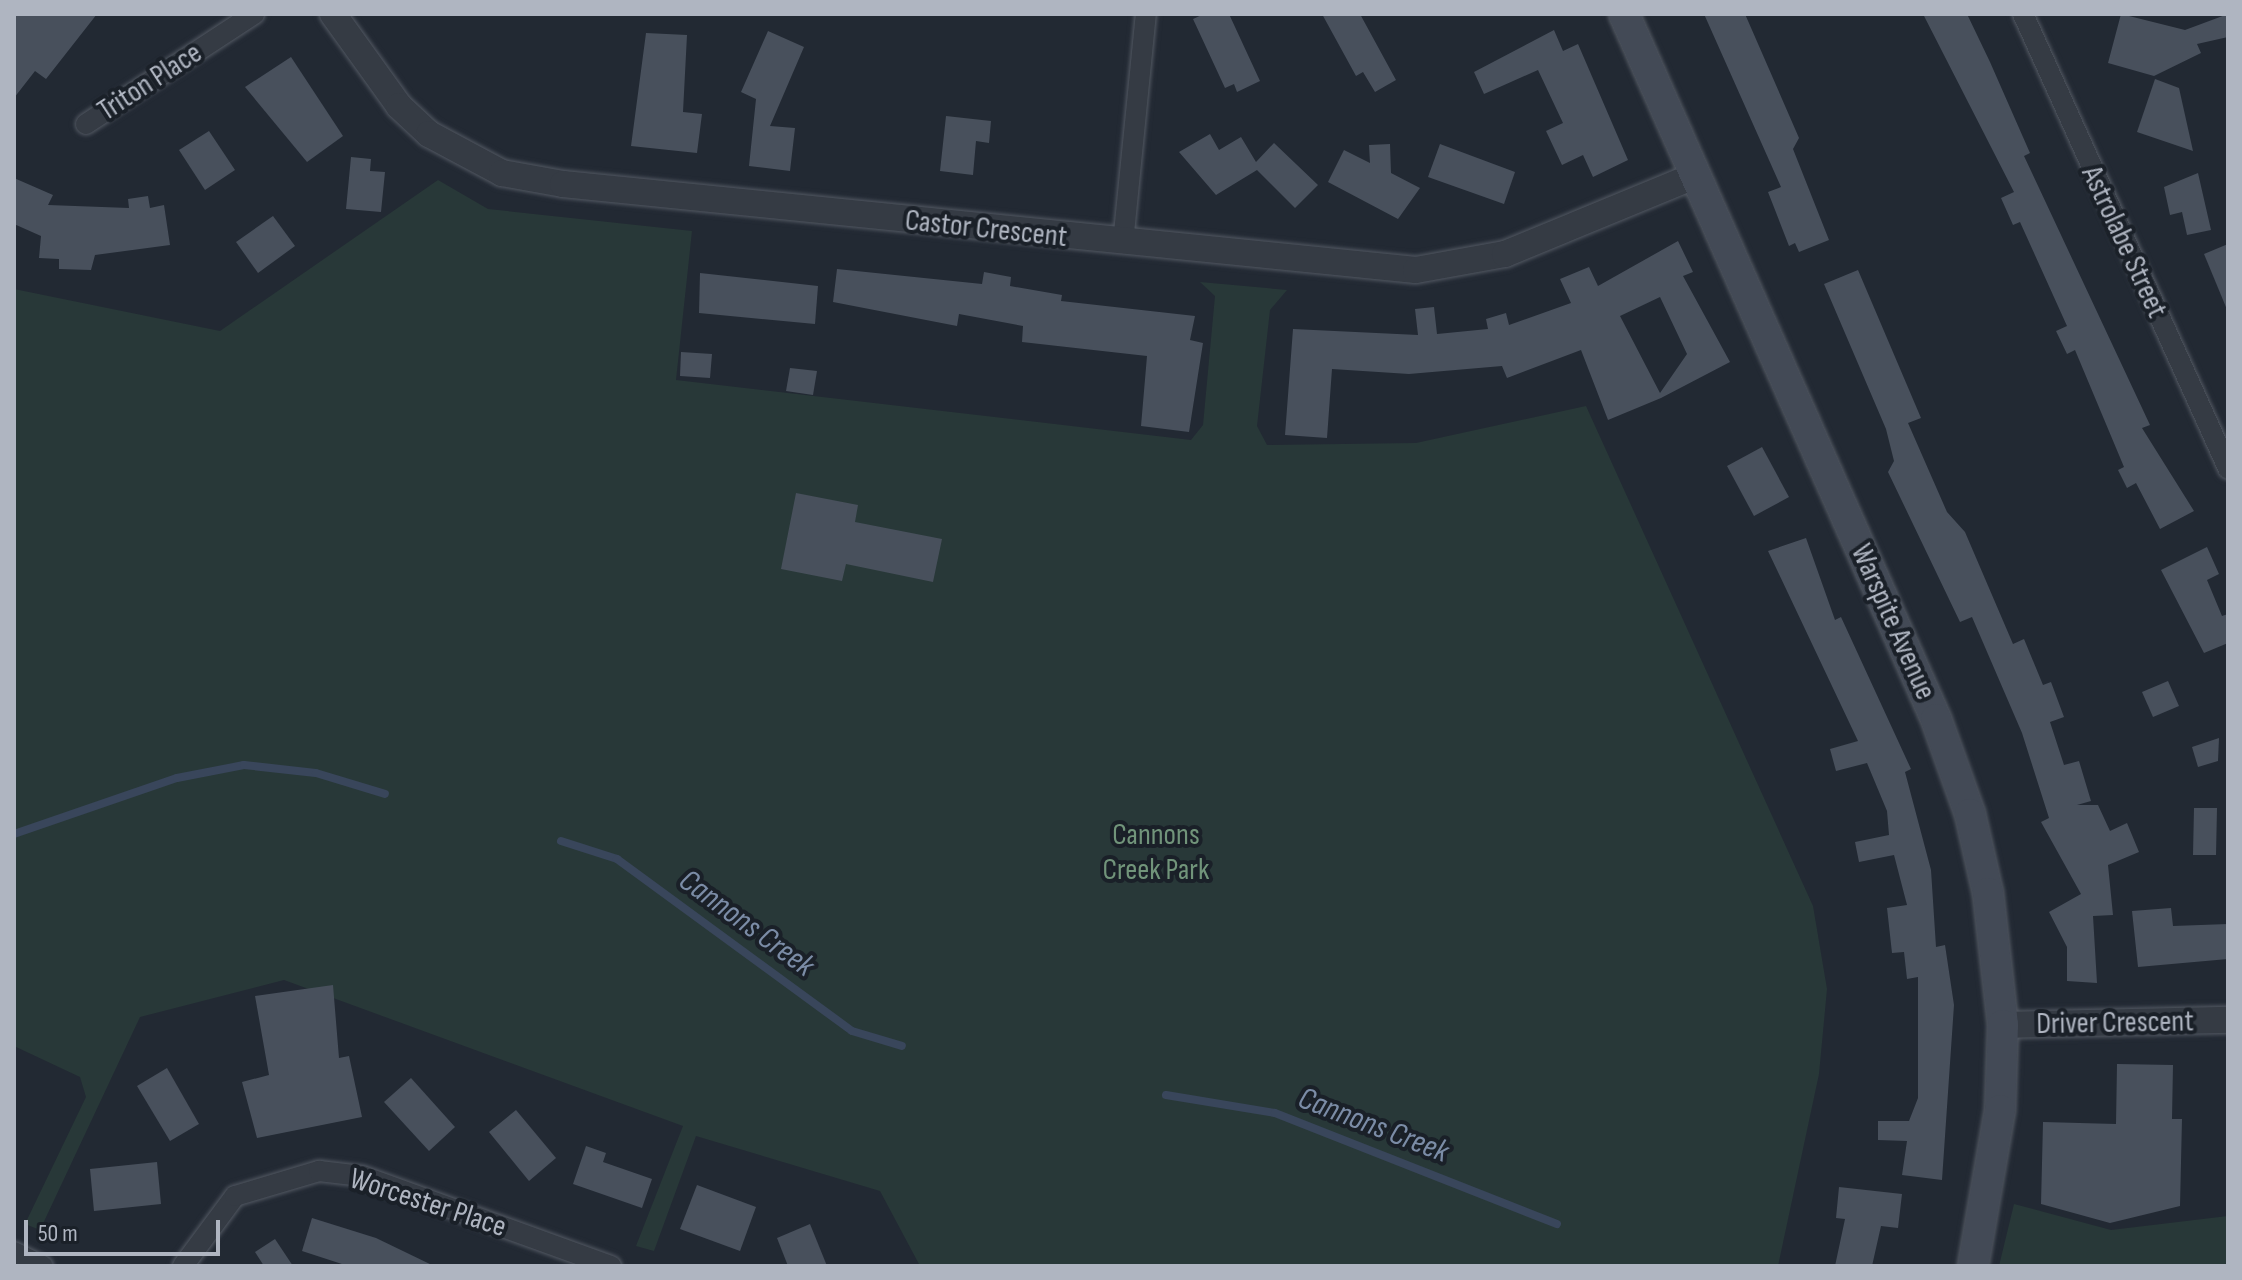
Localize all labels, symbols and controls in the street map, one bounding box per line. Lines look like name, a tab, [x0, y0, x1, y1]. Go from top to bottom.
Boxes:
street label: Triton Place	[91, 35, 209, 129]
street label: Astrolabe Street	[2073, 160, 2175, 324]
street label: Castor Crescent	[903, 203, 1069, 255]
street label: Warspite Avenue	[1843, 539, 1943, 705]
park label: Cannons Creek Park	[1103, 817, 1209, 888]
water label: Cannons Creek	[671, 862, 821, 986]
street label: Driver Crescent	[2036, 1004, 2194, 1042]
water label: Cannons Creek	[1292, 1080, 1454, 1172]
street label: Worcester Place	[345, 1161, 511, 1245]
scale bar	[28, 1204, 224, 1254]
text: 50 m	[38, 1219, 78, 1248]

